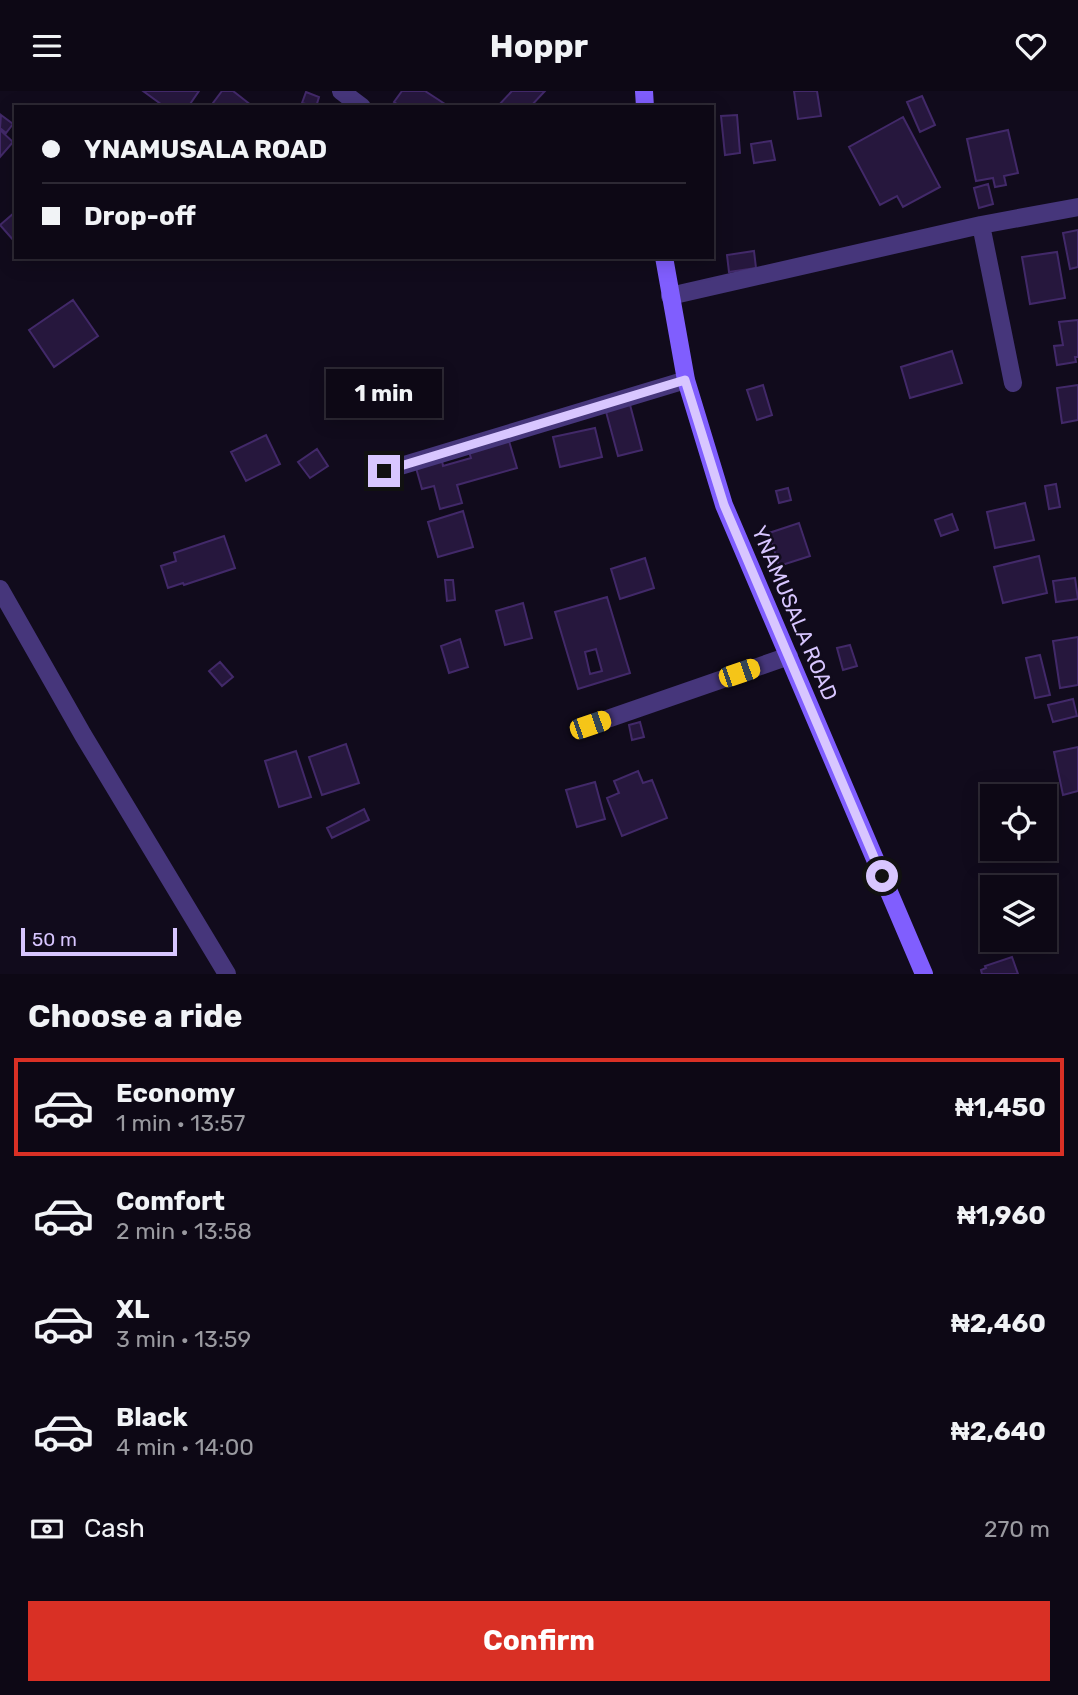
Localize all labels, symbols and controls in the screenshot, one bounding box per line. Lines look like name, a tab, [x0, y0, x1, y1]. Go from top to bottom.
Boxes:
icon: menu	[28, 27, 66, 65]
text: Hoppr	[490, 27, 588, 65]
icon: heart	[1012, 27, 1050, 65]
text: YNAMUSALA ROAD	[84, 134, 327, 165]
text: Drop-off	[84, 201, 196, 232]
callout: 1 min	[326, 369, 442, 419]
text: 1 min	[355, 379, 413, 407]
route end	[368, 455, 400, 487]
street label: YNAMUSALA ROAD	[747, 522, 843, 704]
car	[716, 656, 763, 690]
car	[567, 708, 614, 742]
map controls	[980, 784, 1057, 952]
button: locate	[980, 784, 1057, 861]
route start	[866, 860, 898, 892]
button: layers	[980, 875, 1057, 952]
scale bar	[21, 925, 177, 957]
text: 50 m	[32, 928, 77, 951]
text: Choose a ride	[28, 997, 242, 1035]
icon: car	[32, 1076, 95, 1139]
text: Economy	[116, 1078, 235, 1109]
text: ₦1,450	[955, 1092, 1046, 1123]
text: 1 min · 13:57	[116, 1109, 245, 1137]
icon: car	[32, 1184, 95, 1247]
text: Comfort	[116, 1186, 225, 1217]
text: ₦1,960	[957, 1200, 1046, 1231]
text: 2 min · 13:58	[116, 1217, 252, 1245]
icon: car	[32, 1292, 95, 1355]
text: XL	[116, 1294, 149, 1325]
text: ₦2,460	[951, 1308, 1046, 1339]
text: 3 min · 13:59	[116, 1325, 251, 1353]
icon: car	[32, 1400, 95, 1463]
text: Black	[116, 1402, 188, 1433]
text: ₦2,640	[951, 1416, 1046, 1447]
text: 4 min · 14:00	[116, 1433, 254, 1461]
icon: cash	[28, 1510, 66, 1548]
text: Cash	[84, 1513, 145, 1544]
text: 270 m	[984, 1515, 1050, 1543]
button: Confirm	[28, 1601, 1050, 1681]

